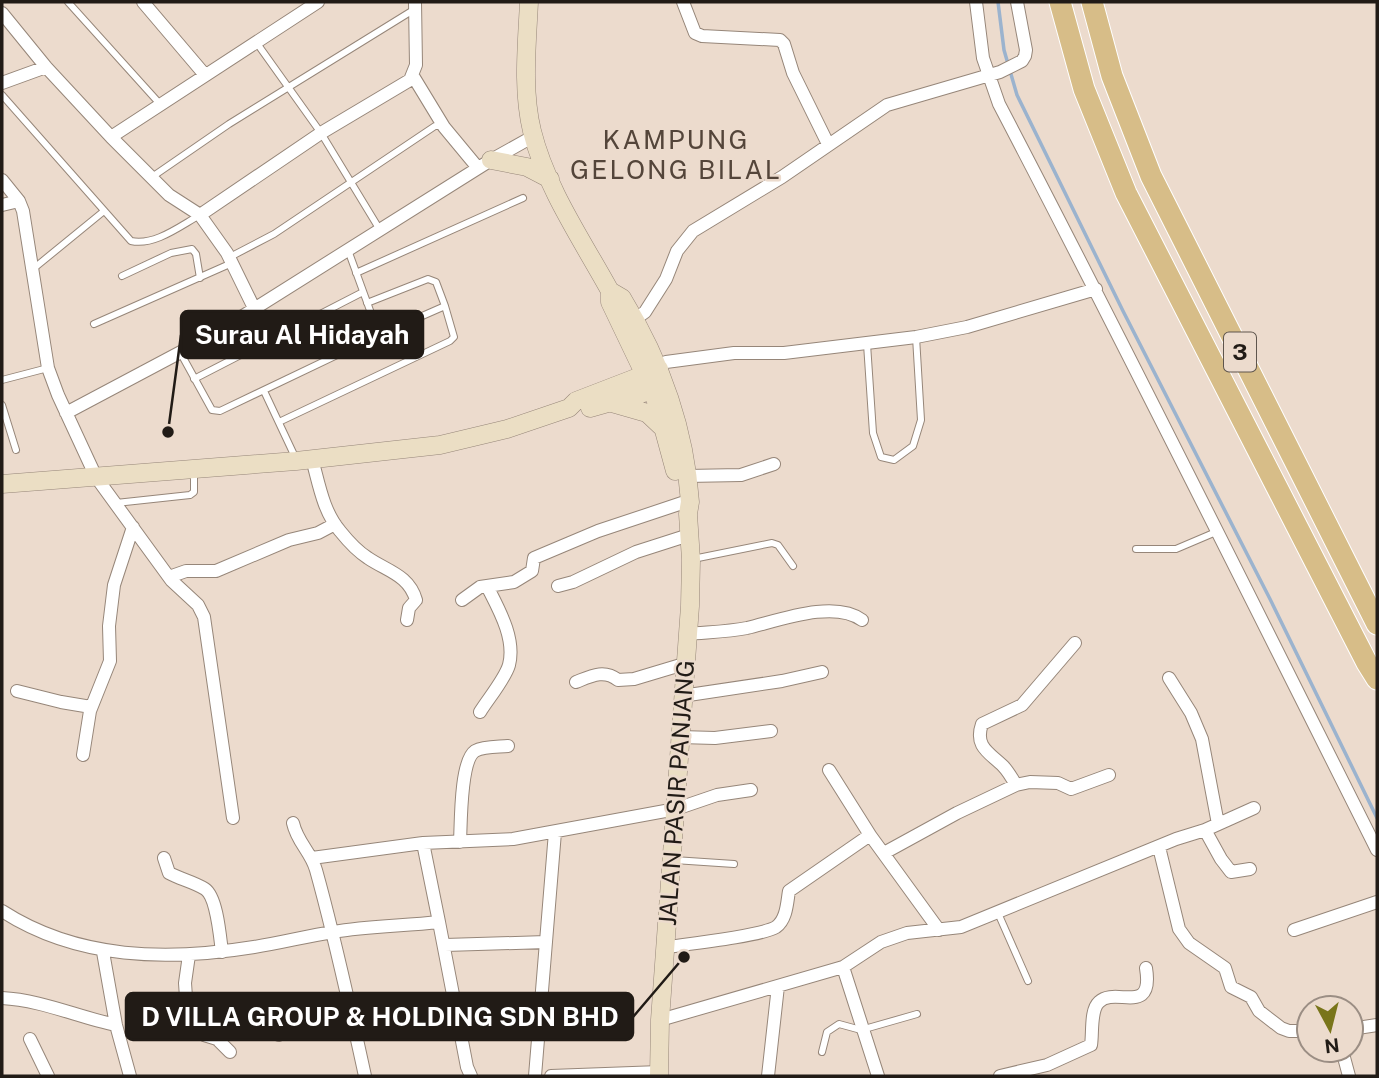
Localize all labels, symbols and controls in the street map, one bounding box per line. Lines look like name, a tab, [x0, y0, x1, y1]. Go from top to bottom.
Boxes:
district label: KAMPUNG GELONG BILAL	[570, 124, 782, 185]
callout: Surau Al Hidayah	[181, 311, 423, 358]
text: Surau Al Hidayah	[195, 319, 409, 350]
road number: 3	[1224, 332, 1256, 372]
street label: JALAN PASIR PANJANG	[653, 659, 699, 927]
callout: D VILLA GROUP & HOLDING SDN BHD	[126, 993, 633, 1040]
north arrow	[1295, 994, 1365, 1064]
text: D VILLA GROUP & HOLDING SDN BHD	[141, 1001, 619, 1032]
text: N	[1323, 1034, 1341, 1058]

